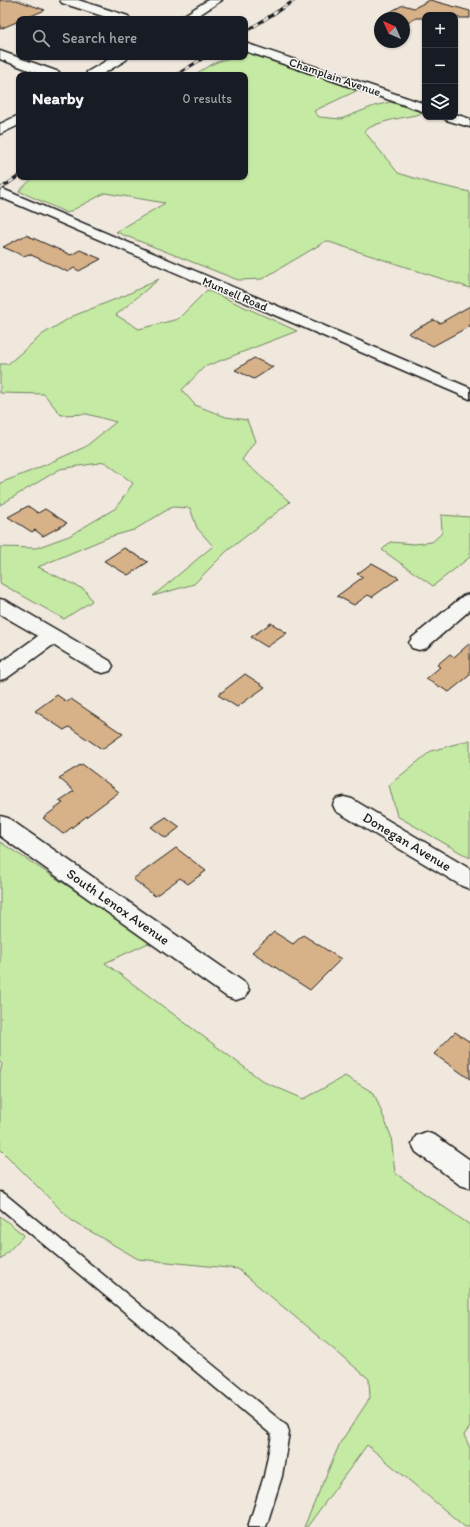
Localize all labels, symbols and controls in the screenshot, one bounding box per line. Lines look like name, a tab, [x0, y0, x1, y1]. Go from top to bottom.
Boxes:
north arrow	[374, 12, 410, 48]
map controls	[422, 12, 458, 120]
button: +	[422, 12, 458, 48]
search box	[16, 16, 248, 60]
icon: search	[30, 27, 52, 49]
text: Search here	[62, 29, 137, 47]
button: −	[422, 48, 458, 84]
street label: Champlain Avenue	[287, 55, 383, 99]
button: layers	[422, 84, 458, 120]
text: Nearby	[32, 88, 84, 108]
text: 0 results	[182, 91, 232, 106]
street label: Munsell Road	[200, 274, 270, 314]
street label: Donegan Avenue	[360, 809, 455, 875]
street label: South Lenox Avenue	[63, 865, 173, 949]

